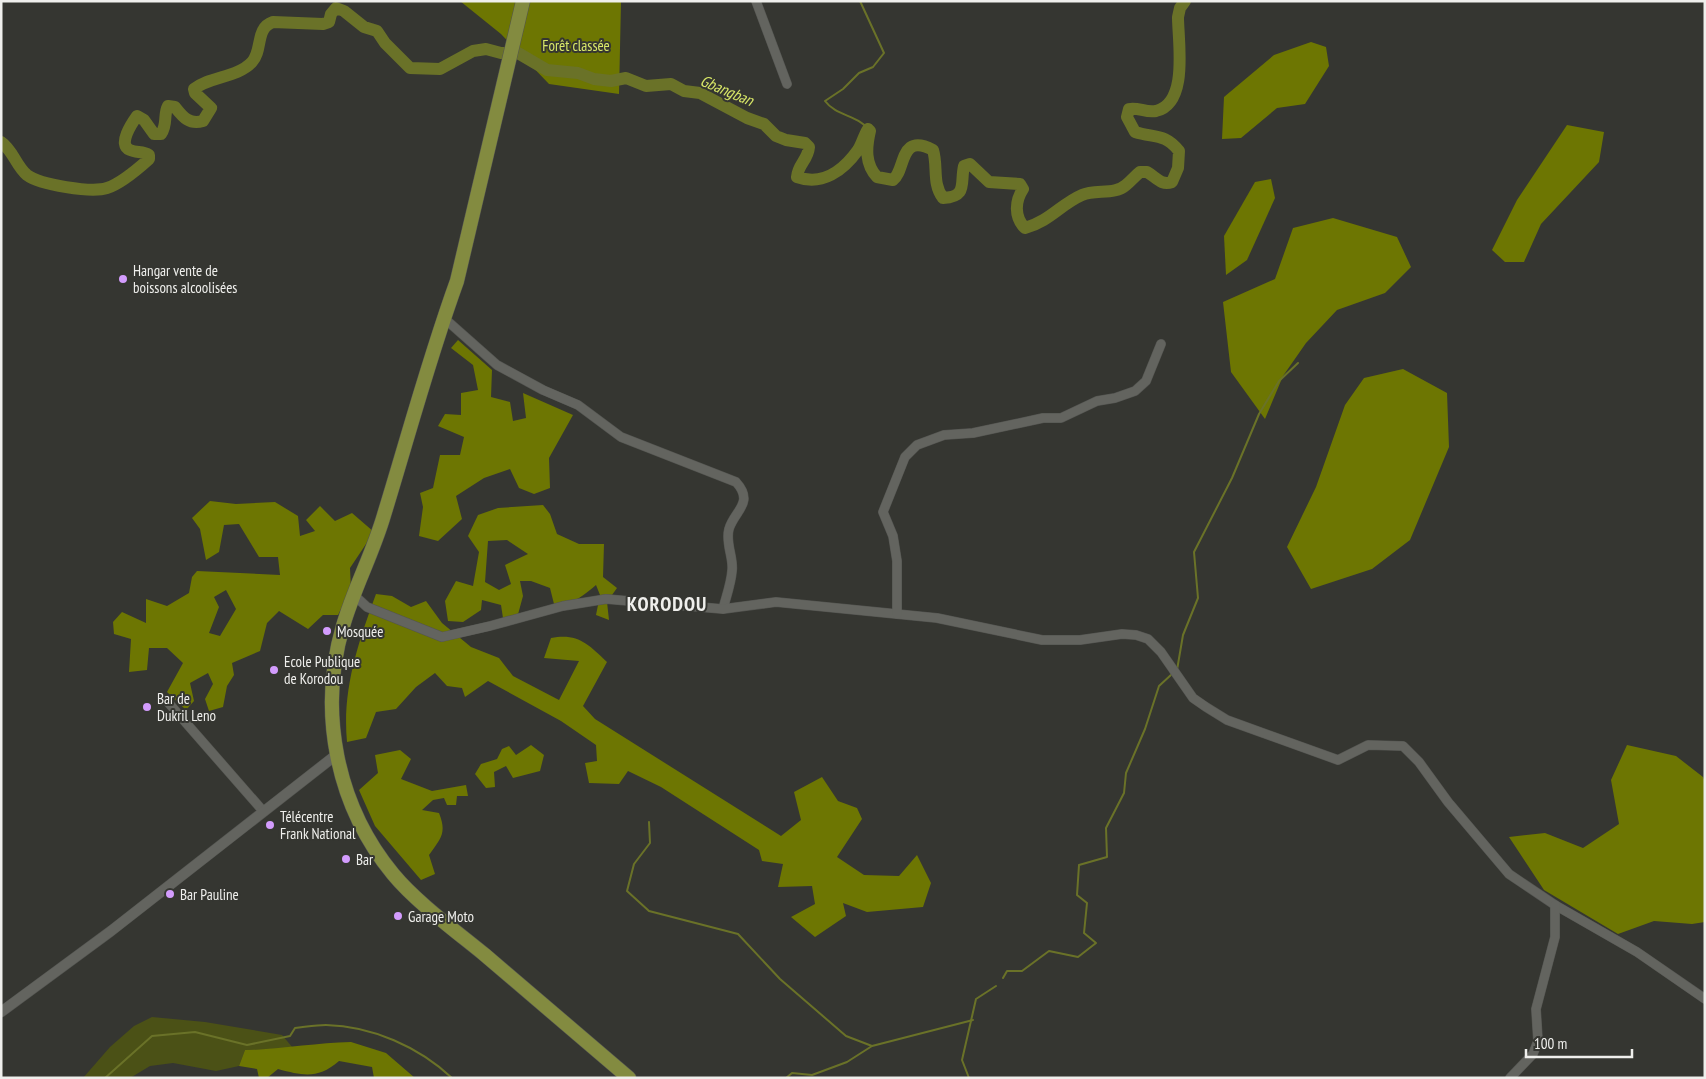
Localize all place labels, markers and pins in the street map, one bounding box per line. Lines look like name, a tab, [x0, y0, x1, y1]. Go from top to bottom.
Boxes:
place label: Hangar vente de boissons alcoolisées	[133, 261, 237, 297]
marker: Hangar vente de boissons alcoolisées	[117, 273, 129, 285]
place label: Mosquée	[337, 622, 383, 641]
marker: Mosquée	[321, 625, 333, 637]
place label: Ecole Publique de Korodou	[284, 652, 360, 688]
marker: Ecole Publique de Korodou	[268, 664, 280, 676]
place label: Bar de Dukril Leno	[157, 689, 216, 725]
marker: Bar de Dukril Leno	[141, 701, 153, 713]
place label: Télécentre Frank National	[280, 807, 356, 843]
marker: Télécentre Frank National	[264, 819, 276, 831]
place label: Bar	[356, 850, 374, 869]
marker: Bar	[340, 853, 352, 865]
place label: Bar Pauline	[180, 885, 239, 904]
marker: Bar Pauline	[164, 888, 176, 900]
place label: Garage Moto	[408, 907, 474, 926]
marker: Garage Moto	[392, 910, 404, 922]

